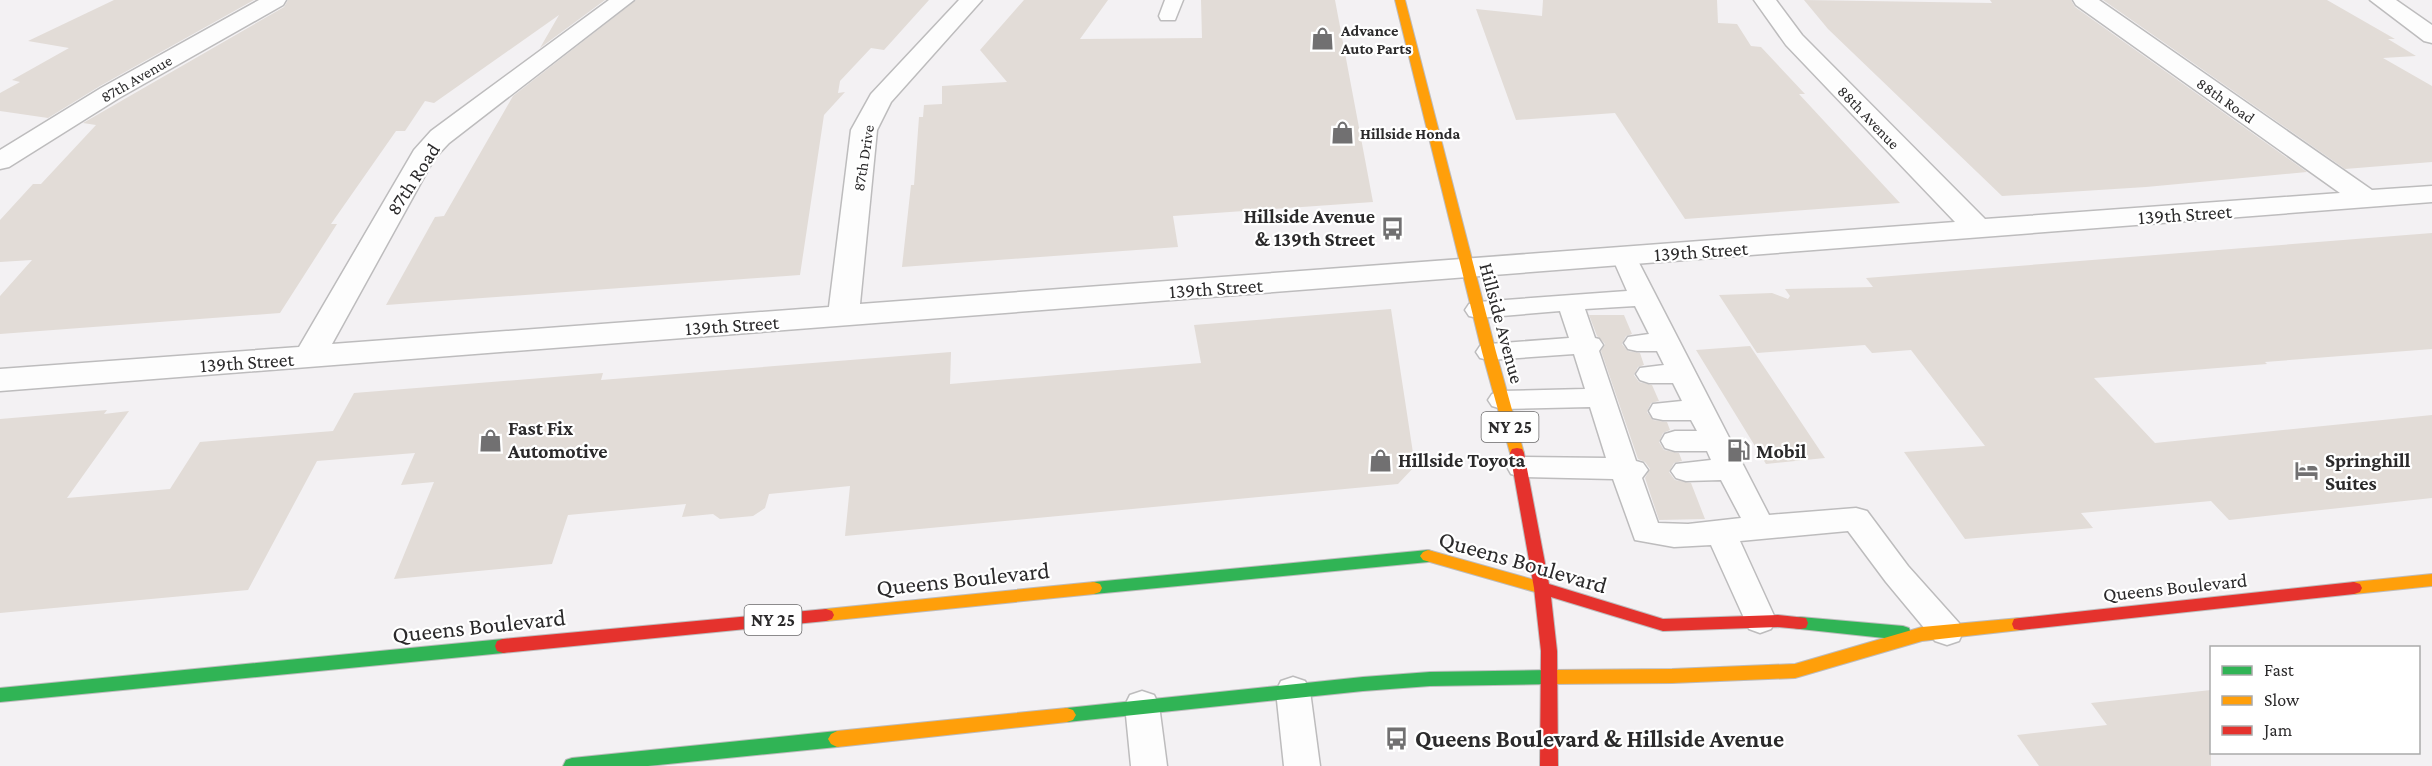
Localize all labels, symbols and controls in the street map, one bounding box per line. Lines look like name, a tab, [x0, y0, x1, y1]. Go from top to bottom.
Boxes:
place label: Advance Auto Parts	[1340, 22, 1412, 57]
shop icon: Advance Auto Parts	[1310, 26, 1336, 52]
street label: 87th Avenue	[98, 51, 175, 106]
street label: 88th Road	[2194, 74, 2258, 127]
street label: 88th Avenue	[1834, 82, 1903, 152]
shop icon: Hillside Honda	[1329, 120, 1355, 146]
street label: 87th Drive	[850, 124, 877, 192]
place label: Hillside Honda	[1360, 125, 1461, 142]
street label: 87th Road	[382, 139, 444, 219]
street label: 139th Street	[2137, 200, 2233, 228]
place label: Hillside Avenue & 139th Street	[1244, 205, 1376, 250]
bus stop icon: Hillside Avenue & 139th Street	[1380, 215, 1406, 241]
street label: 139th Street	[1653, 237, 1749, 265]
street label: Hillside Avenue	[1475, 260, 1529, 386]
street label: 139th Street	[1168, 274, 1264, 302]
street label: 139th Street	[684, 311, 780, 339]
street label: 139th Street	[199, 348, 295, 376]
road number: NY 25	[1482, 412, 1538, 442]
place label: Fast Fix Automotive	[507, 417, 608, 462]
shop icon: Fast Fix Automotive	[477, 427, 503, 453]
fuel station icon: Mobil	[1725, 438, 1751, 464]
place label: Mobil	[1756, 440, 1806, 462]
shop icon: Hillside Toyota	[1367, 447, 1393, 473]
place label: Hillside Toyota	[1398, 449, 1526, 471]
place label: Springhill Suites	[2325, 449, 2411, 494]
hotel icon: Springhill Suites	[2294, 458, 2320, 484]
street label: Queens Boulevard	[1436, 525, 1611, 599]
street label: Queens Boulevard	[875, 556, 1051, 601]
street label: Queens Boulevard	[2102, 568, 2249, 606]
street label: Queens Boulevard	[391, 603, 567, 648]
road number: NY 25	[744, 605, 802, 635]
legend	[2210, 646, 2420, 754]
text: Fast	[2264, 660, 2295, 680]
text: Slow	[2264, 690, 2300, 710]
text: Jam	[2262, 720, 2293, 740]
place label: Queens Boulevard & Hillside Avenue	[1415, 725, 1784, 752]
bus stop icon: Queens Boulevard & Hillside Avenue	[1384, 726, 1410, 752]

